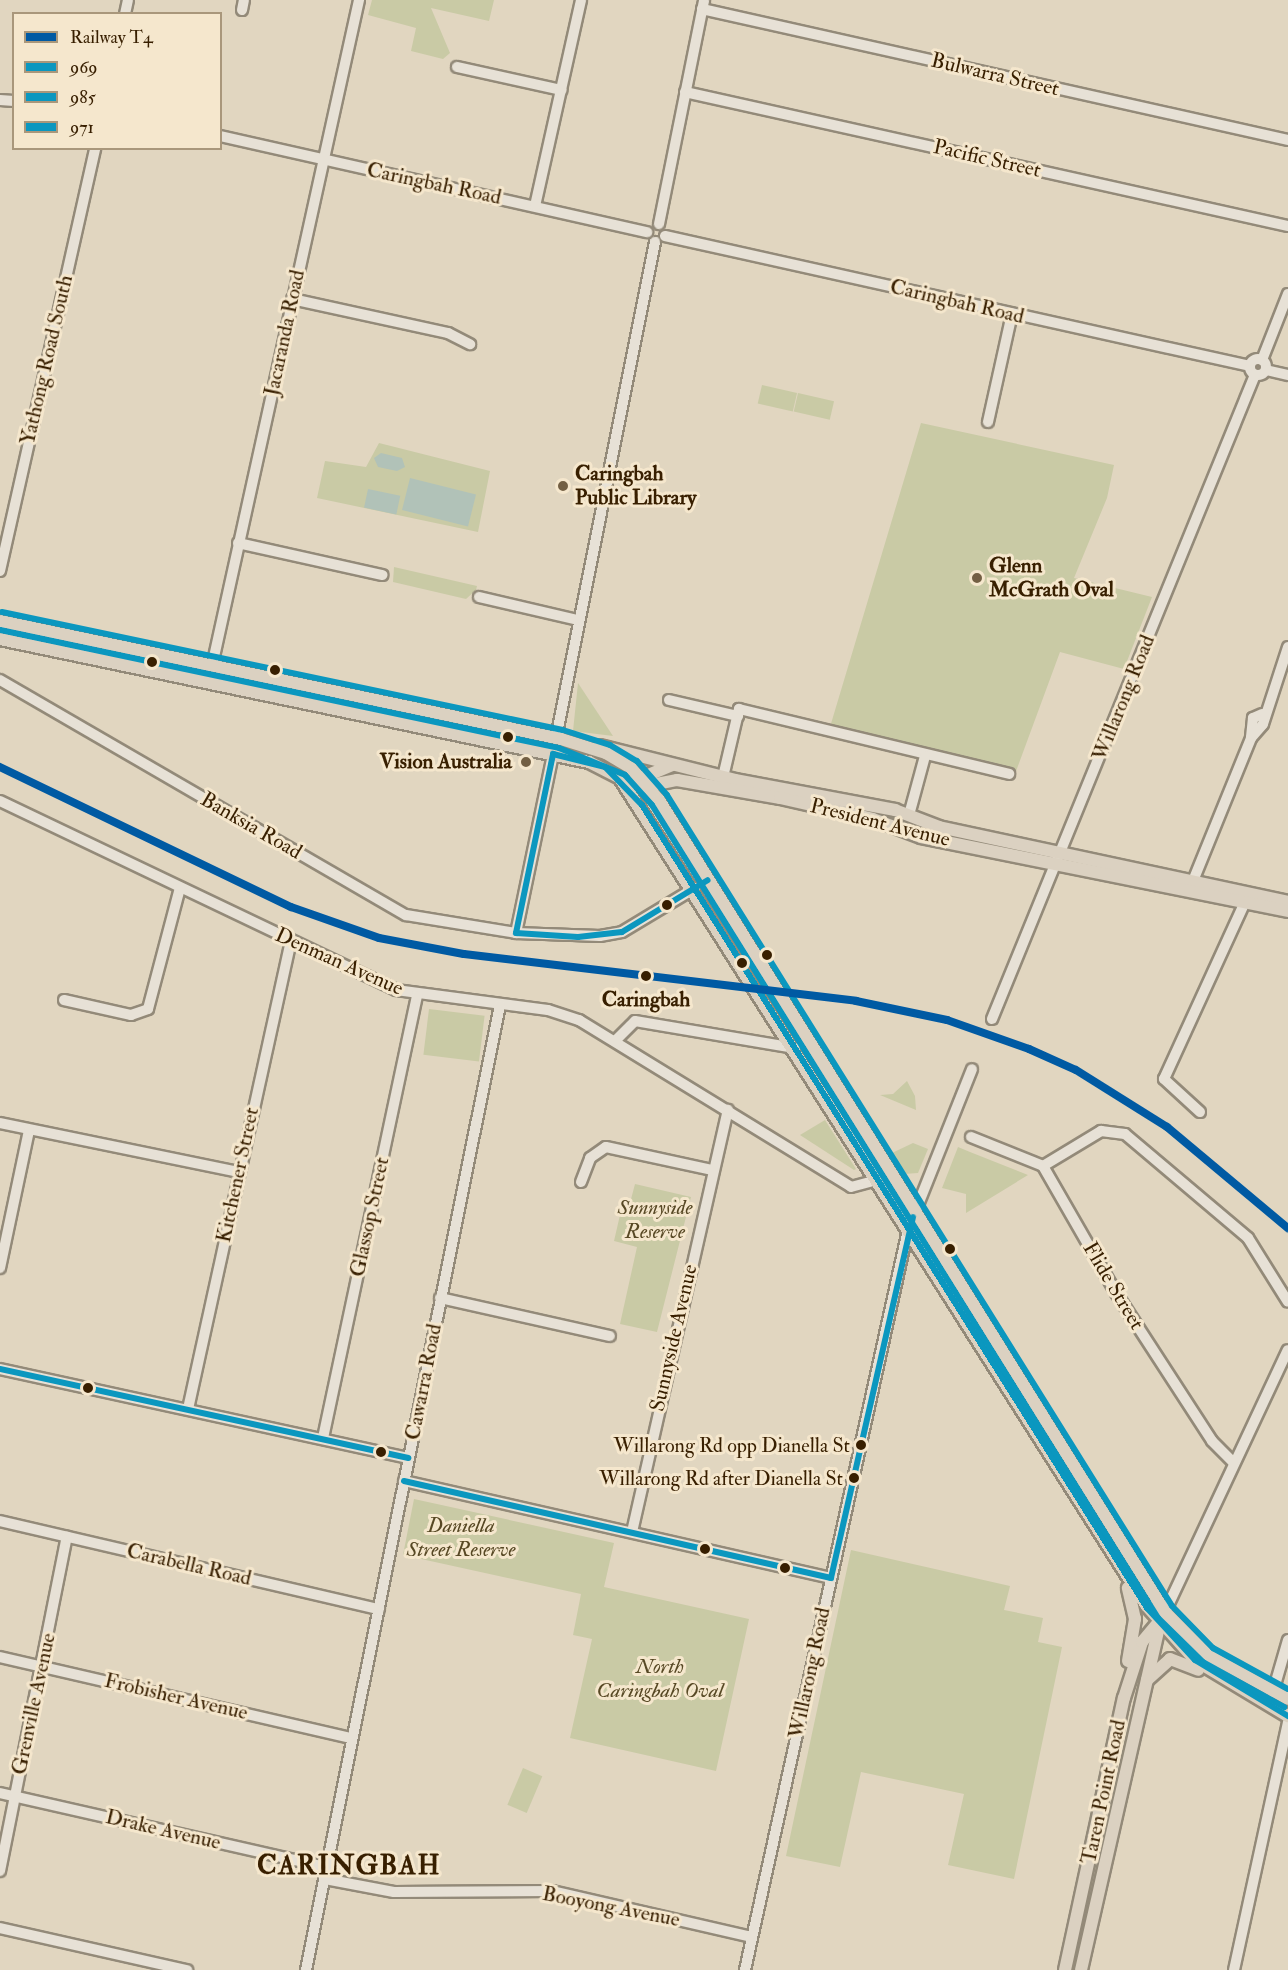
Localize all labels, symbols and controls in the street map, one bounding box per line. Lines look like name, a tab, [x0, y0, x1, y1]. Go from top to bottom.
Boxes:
legend	[12, 12, 222, 150]
text: Railway T4	[70, 26, 153, 49]
street label: Bulwarra Street	[928, 48, 1062, 102]
text: 969	[70, 56, 98, 79]
text: 985	[70, 86, 96, 109]
text: 971	[70, 116, 94, 139]
street label: Pacific Street	[931, 134, 1043, 184]
street label: Caringbah Road	[364, 157, 504, 211]
street label: Jacaranda Road	[259, 268, 311, 398]
street label: Yathong Road South	[15, 273, 79, 447]
street label: Caringbah Road	[888, 274, 1026, 330]
place label: Caringbah Public Library	[575, 461, 696, 511]
marker: Caringbah Public Library	[556, 479, 570, 493]
place label: Glenn McGrath Oval	[989, 553, 1114, 603]
marker: Glenn McGrath Oval	[970, 571, 984, 585]
street label: Willarong Road	[1087, 631, 1161, 765]
unlabelled marker	[146, 656, 158, 668]
unlabelled marker	[269, 664, 281, 676]
unlabelled marker	[502, 731, 514, 743]
place label: Vision Australia	[379, 749, 512, 775]
marker: Vision Australia	[517, 753, 535, 771]
street label: Banksia Road	[196, 787, 306, 865]
street label: President Avenue	[807, 793, 953, 853]
unlabelled marker	[661, 899, 673, 911]
street label: Denman Avenue	[271, 922, 407, 1002]
unlabelled marker	[761, 949, 773, 961]
unlabelled marker	[736, 957, 748, 969]
marker: Caringbah	[637, 967, 655, 985]
place label: Caringbah	[602, 987, 690, 1013]
street label: Kitchener Street	[211, 1105, 265, 1245]
street label: Glassop Street	[345, 1155, 395, 1279]
park label: Sunnyside Reserve	[617, 1195, 693, 1245]
street label: Flide Street	[1077, 1237, 1149, 1335]
unlabelled marker	[944, 1243, 956, 1255]
street label: Sunnyside Avenue	[645, 1262, 703, 1414]
street label: Cawarra Road	[400, 1322, 448, 1442]
unlabelled marker	[82, 1382, 94, 1394]
place label: Willarong Rd opp Dianella St	[613, 1433, 850, 1457]
marker: Willarong Rd opp Dianella St	[855, 1439, 867, 1451]
unlabelled marker	[375, 1446, 387, 1458]
place label: Willarong Rd after Dianella St	[599, 1466, 843, 1490]
marker: Willarong Rd after Dianella St	[848, 1472, 860, 1484]
park label: Daniella Street Reserve	[406, 1513, 516, 1563]
street label: Carabella Road	[124, 1538, 254, 1592]
unlabelled marker	[699, 1543, 711, 1555]
unlabelled marker	[779, 1562, 791, 1574]
street label: Willarong Road	[784, 1605, 836, 1741]
street label: Grenville Avenue	[7, 1631, 61, 1777]
park label: North Caringbah Oval	[597, 1654, 723, 1704]
street label: Frobisher Avenue	[102, 1668, 250, 1726]
street label: Taren Point Road	[1076, 1718, 1132, 1866]
street label: Drake Avenue	[103, 1805, 223, 1855]
district label: CARINGBAH	[257, 1850, 441, 1882]
street label: Booyong Avenue	[540, 1881, 682, 1933]

